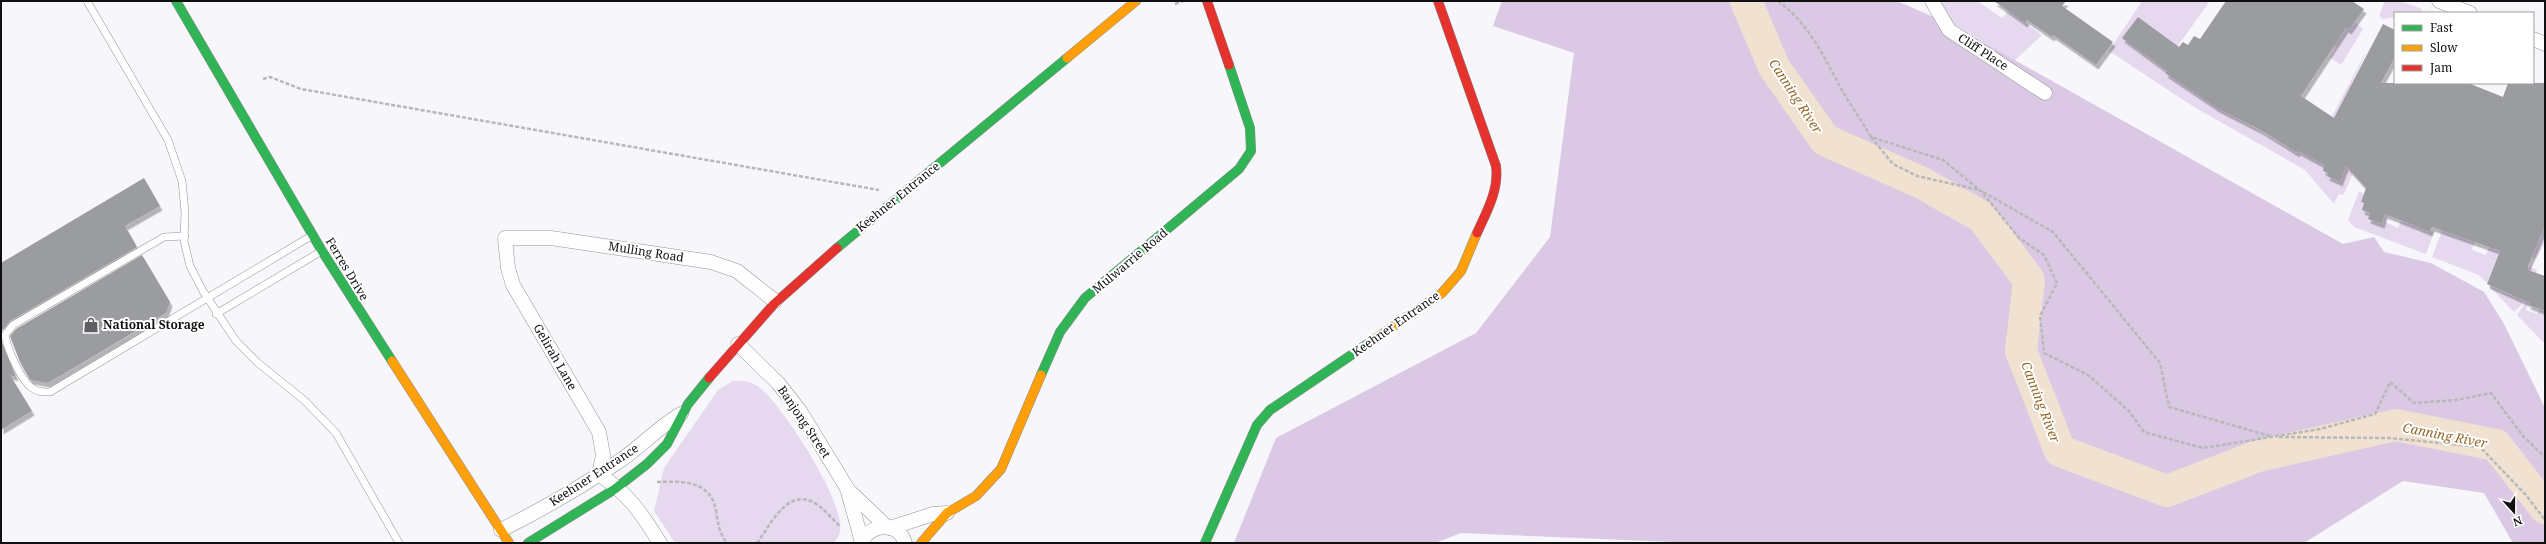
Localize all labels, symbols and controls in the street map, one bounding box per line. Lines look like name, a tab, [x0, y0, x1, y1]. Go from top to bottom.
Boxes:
legend	[2394, 12, 2534, 84]
text: Fast	[2430, 19, 2453, 36]
street label: Cliff Place	[1955, 29, 2012, 74]
text: Slow	[2430, 39, 2458, 56]
water label: Canning River	[1765, 55, 1827, 138]
text: Jam	[2429, 59, 2452, 76]
street label: Keehner Entrance	[852, 158, 943, 236]
street label: Mulwarrie Road	[1088, 224, 1171, 297]
street label: Ferres Drive	[322, 234, 373, 303]
street label: Mulling Road	[607, 237, 686, 266]
street label: Keehner Entrance	[1349, 287, 1443, 360]
shop icon: National Storage	[82, 316, 100, 334]
place label: National Storage	[103, 316, 205, 333]
street label: Gelirah Lane	[530, 321, 581, 393]
water label: Canning River	[2017, 359, 2065, 446]
street label: Banjong Street	[774, 382, 835, 461]
water label: Canning River	[2401, 418, 2490, 452]
street label: Keehner Entrance	[546, 439, 642, 510]
north arrow	[2494, 492, 2534, 532]
text: N	[2511, 513, 2524, 530]

